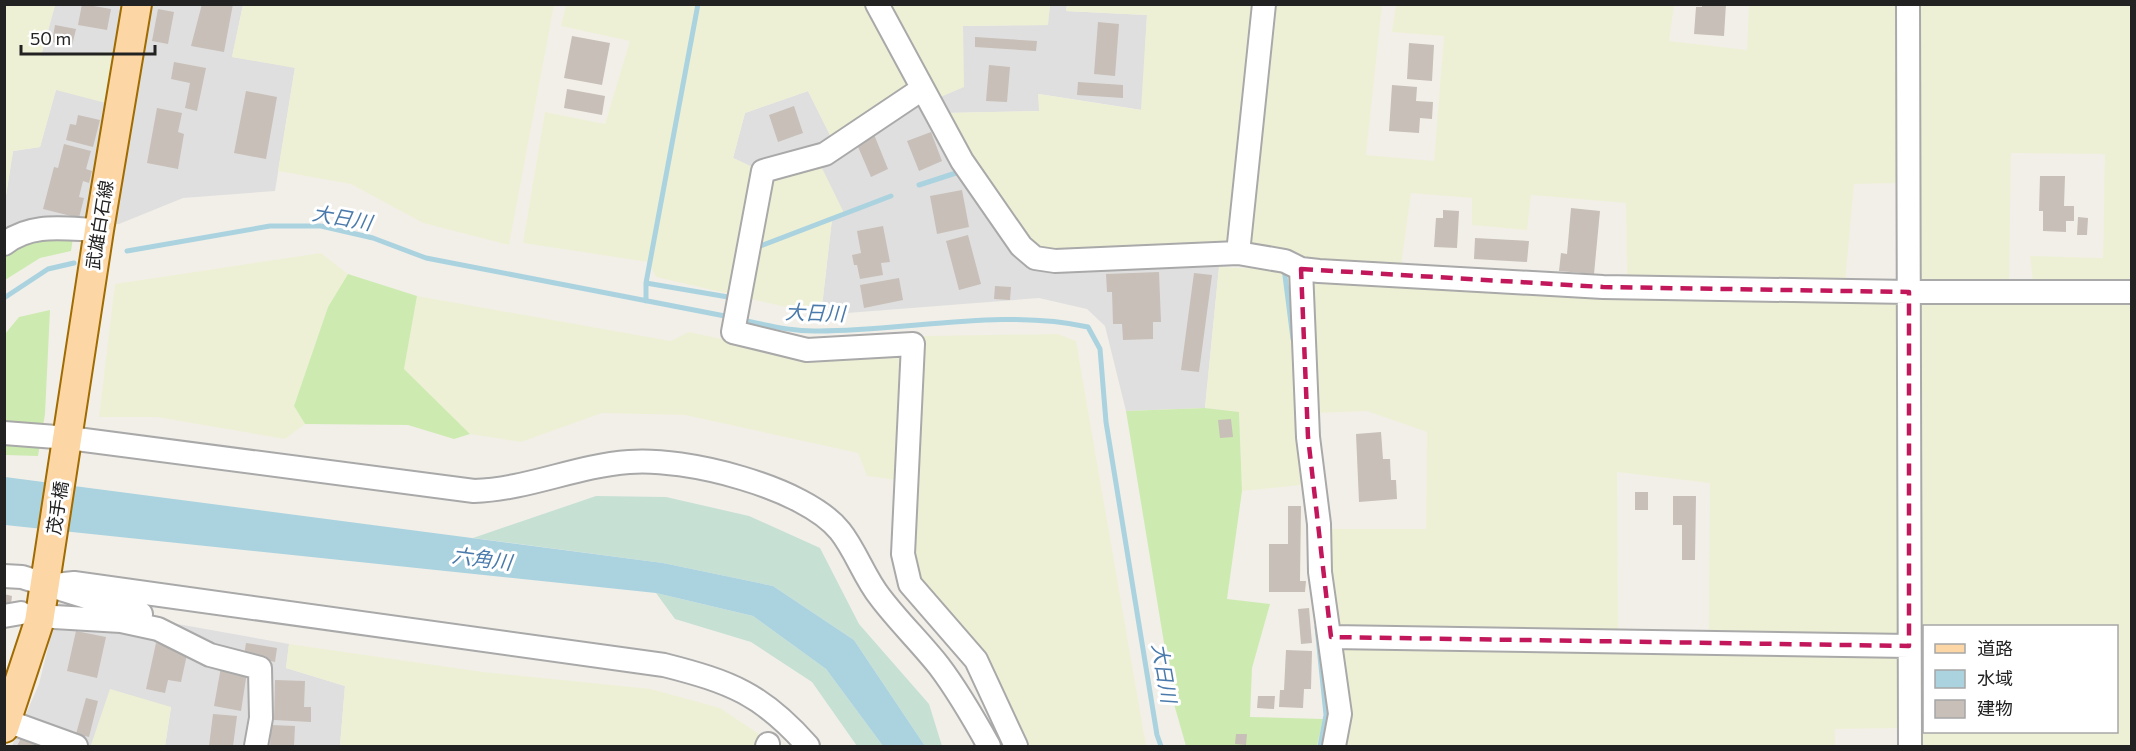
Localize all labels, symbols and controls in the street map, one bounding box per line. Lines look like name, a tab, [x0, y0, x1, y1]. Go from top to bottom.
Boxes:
scale bar	[21, 18, 154, 56]
text: 50 m	[30, 27, 71, 49]
street label: 武雄白石線	[81, 179, 117, 271]
water label: 大日川	[311, 200, 376, 234]
water label: 大日川	[785, 299, 847, 325]
street label: 茂手橋	[42, 479, 72, 536]
water label: 六角川	[451, 542, 515, 574]
legend	[1923, 625, 2118, 733]
text: 道路	[1977, 637, 2013, 659]
water label: 大日川	[1148, 641, 1182, 706]
text: 水域	[1977, 667, 2013, 689]
text: 建物	[1977, 697, 2013, 719]

